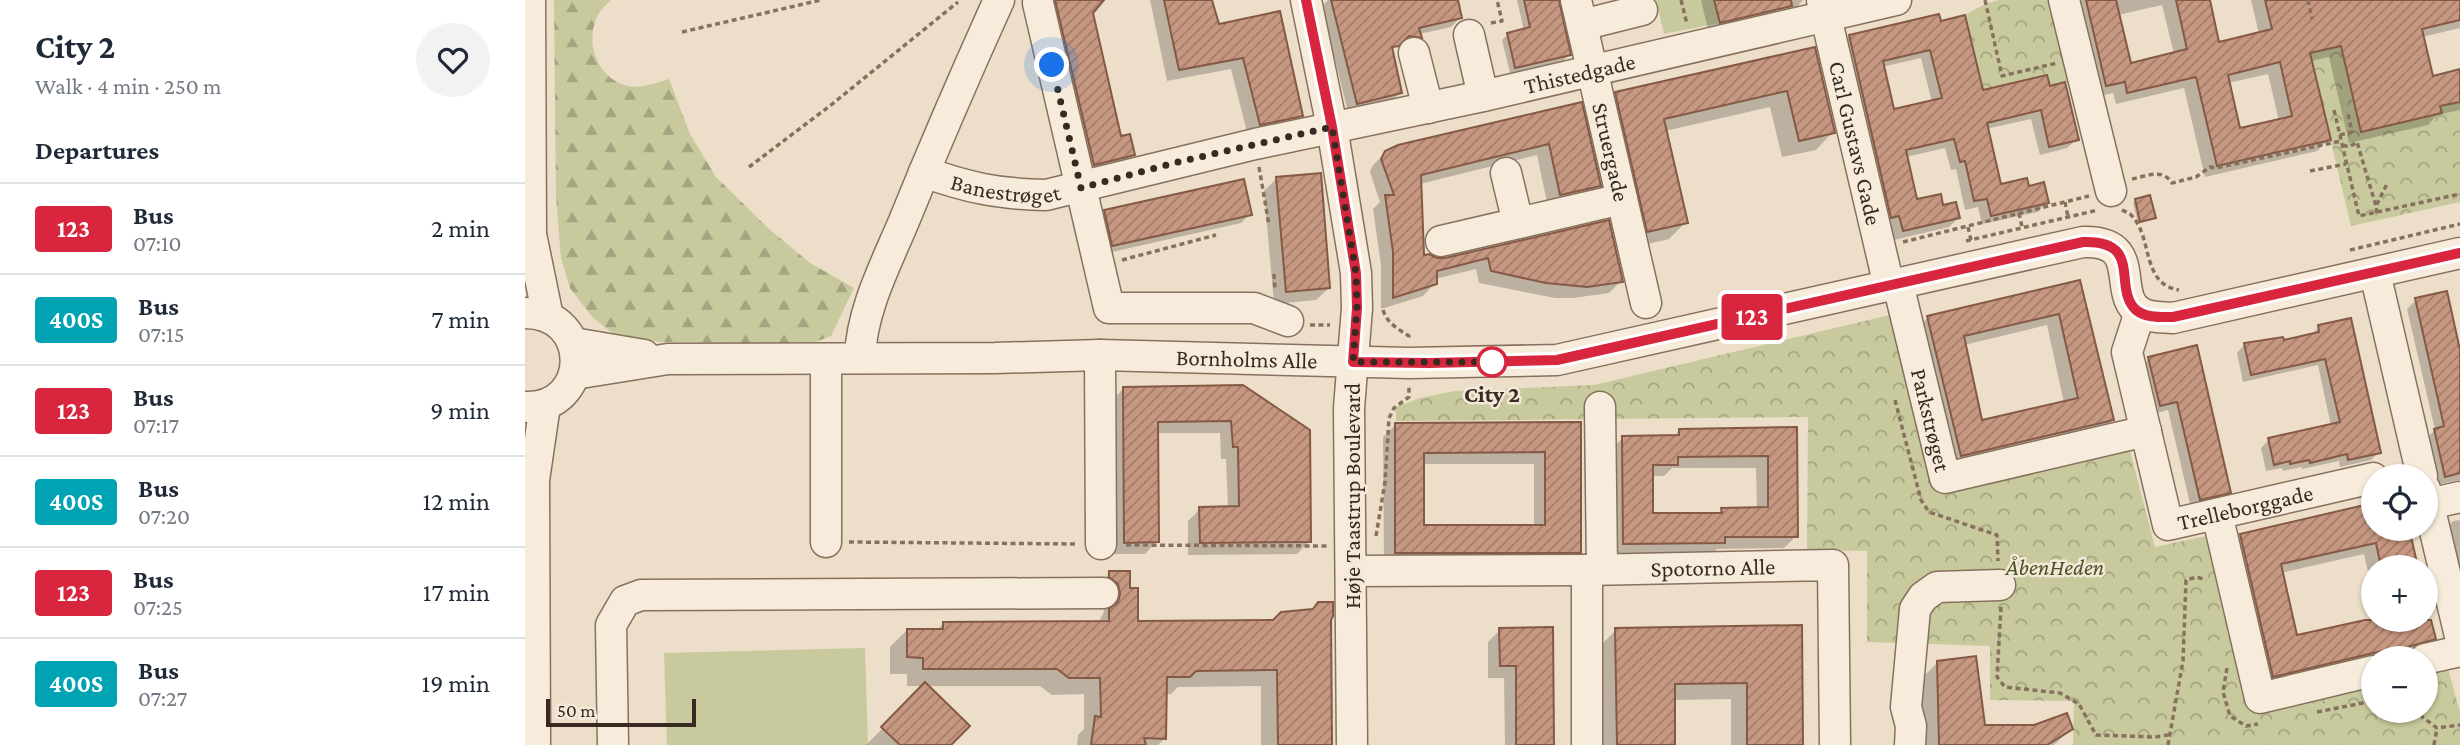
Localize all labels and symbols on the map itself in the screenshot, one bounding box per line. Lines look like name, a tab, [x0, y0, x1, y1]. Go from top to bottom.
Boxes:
your location	[1034, 47, 1069, 82]
street label: Thistedgade	[1521, 48, 1638, 99]
street label: Carl Gustavs Gade	[1824, 59, 1887, 228]
street label: Struergade	[1587, 100, 1635, 204]
street label: Banestrøget	[948, 169, 1063, 208]
line badge: 123	[1712, 294, 1792, 340]
street label: Bornholms Alle	[1176, 344, 1318, 374]
marker: City 2	[1477, 347, 1507, 377]
street label: Parkstrøget	[1906, 366, 1956, 475]
place label: City 2	[1464, 381, 1520, 407]
street label: Høje Taastrup Boulevard	[1339, 383, 1365, 609]
street label: Trelleborggade	[2175, 479, 2316, 535]
street label: Spotorno Alle	[1650, 553, 1776, 582]
park label: ÅbenHeden	[2005, 554, 2104, 580]
scale bar	[546, 696, 697, 728]

